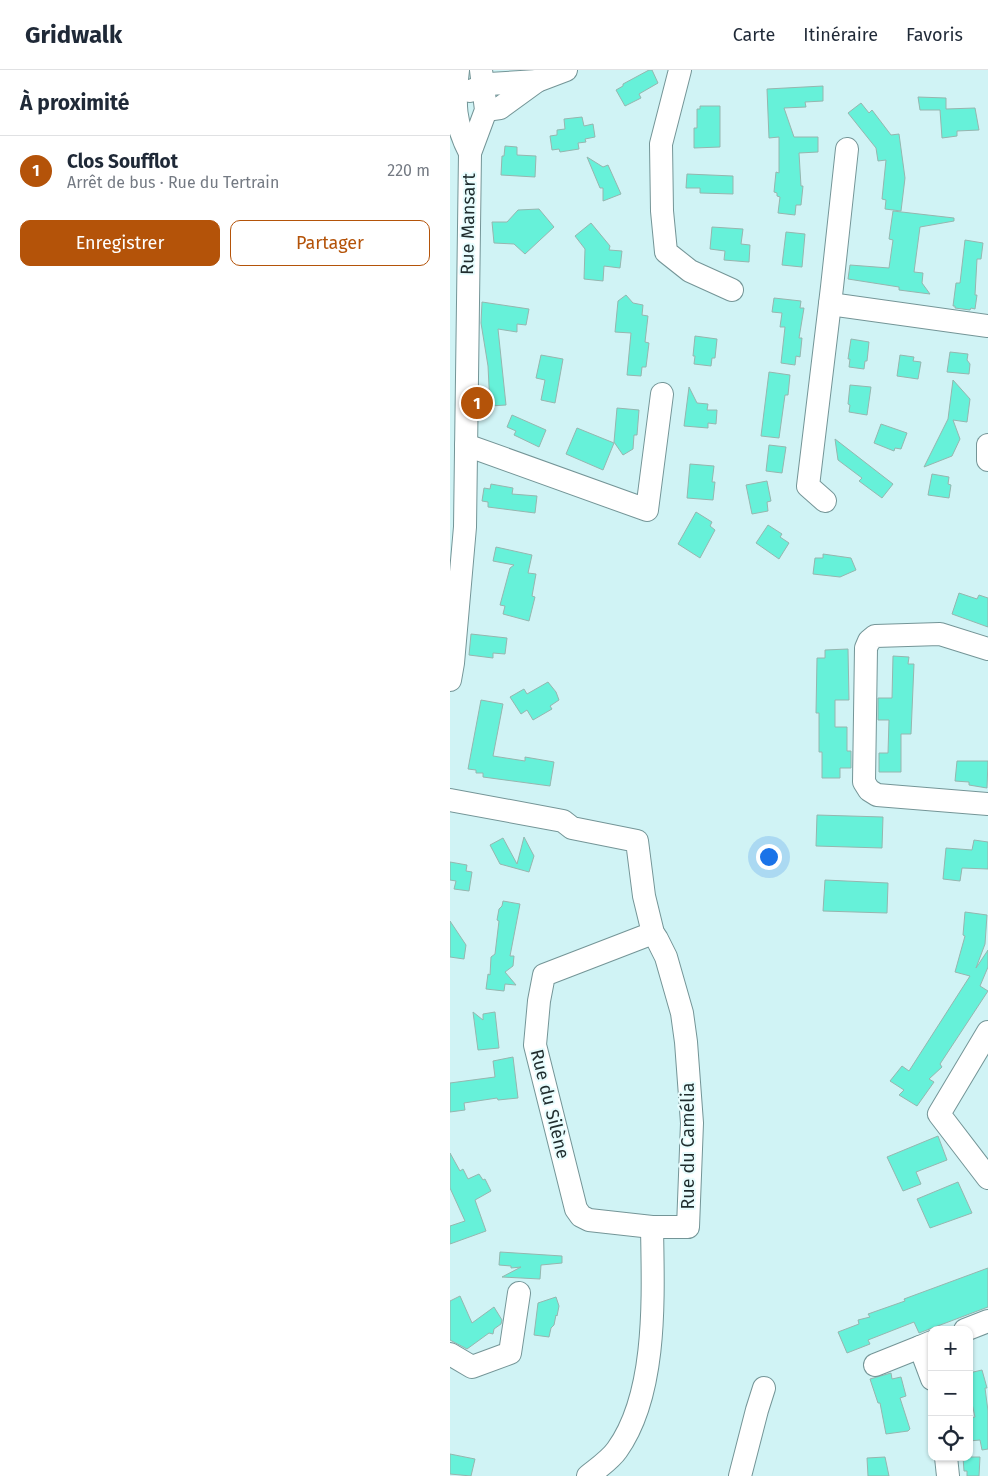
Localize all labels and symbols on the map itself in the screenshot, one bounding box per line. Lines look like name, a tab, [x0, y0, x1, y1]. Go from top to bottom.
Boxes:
street label: Rue Mansart	[456, 172, 480, 275]
pin: 1	[461, 384, 493, 422]
your location	[756, 844, 782, 870]
street label: Rue du Silène	[526, 1047, 574, 1161]
street label: Rue du Camélia	[677, 1082, 699, 1210]

